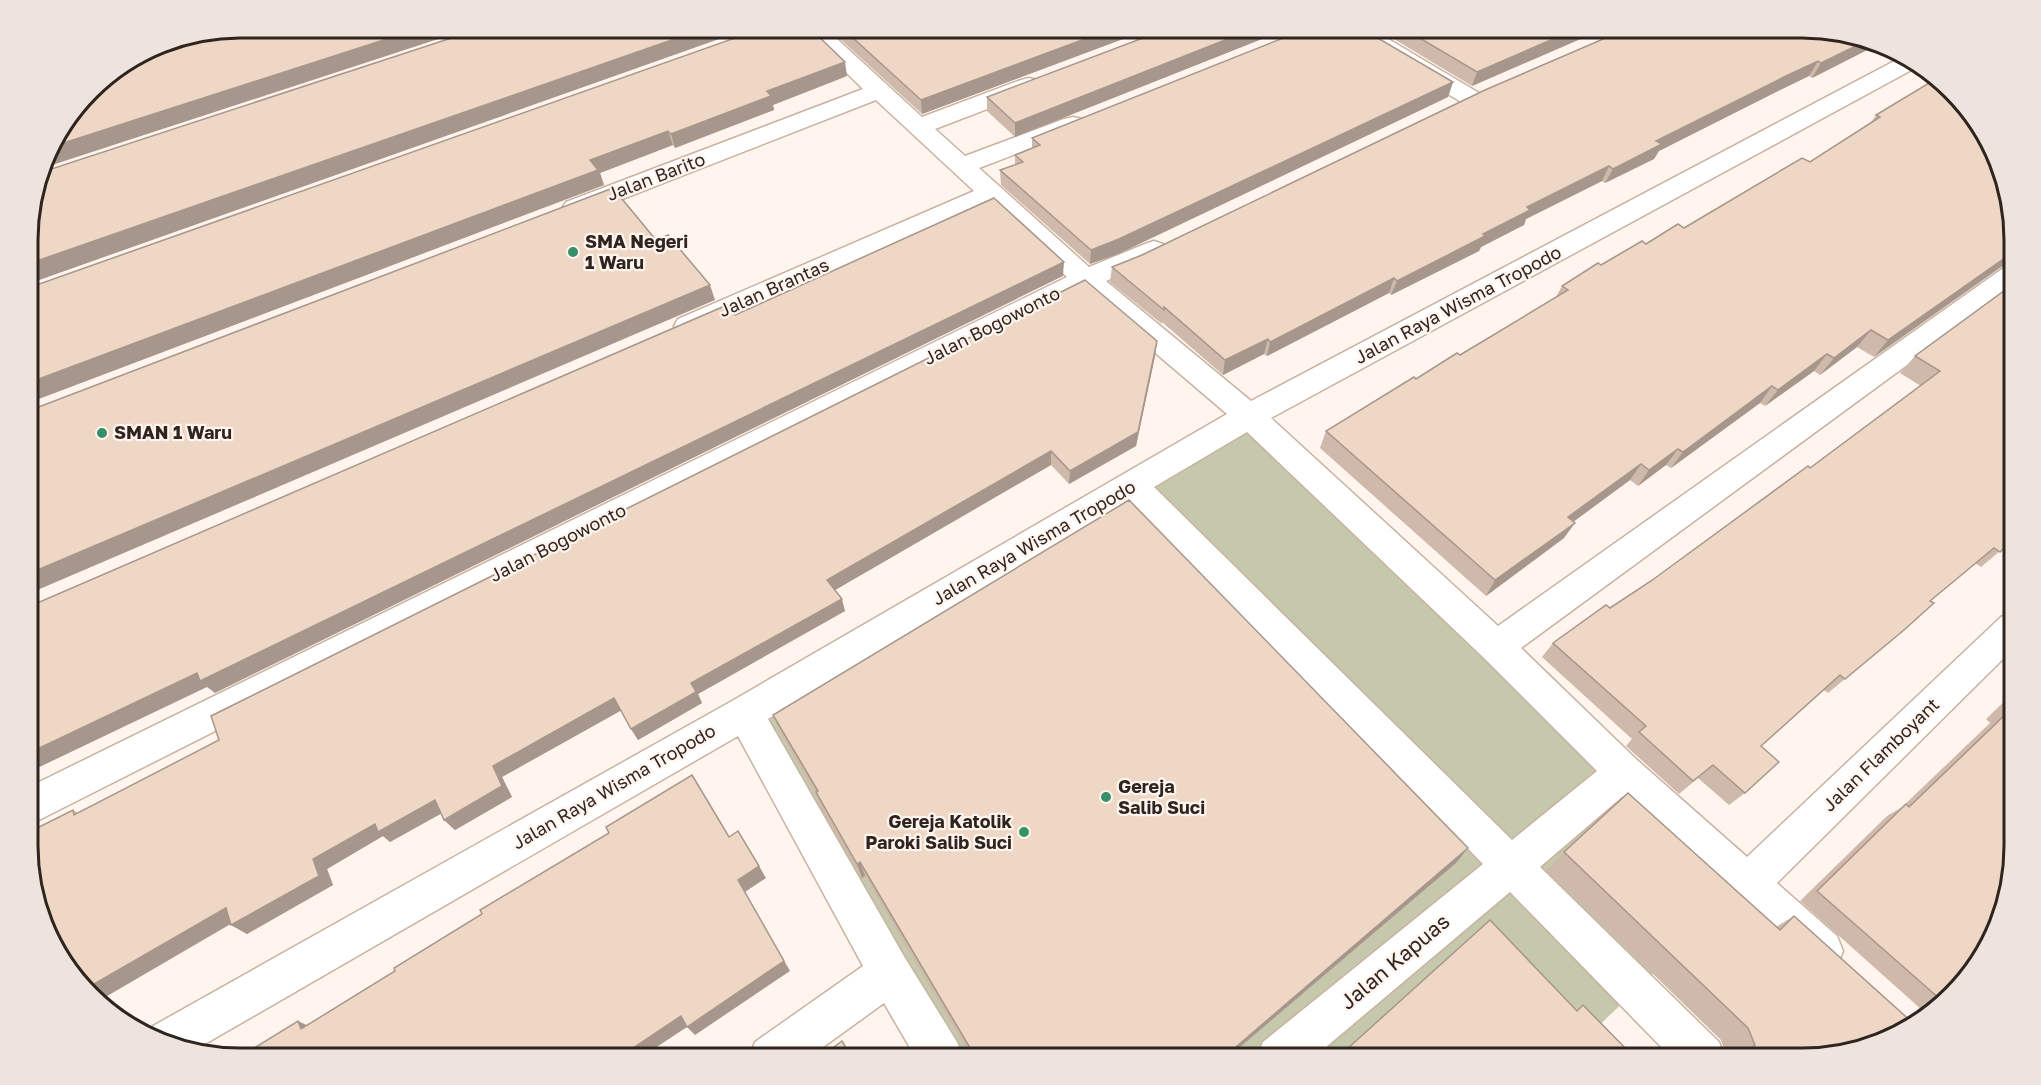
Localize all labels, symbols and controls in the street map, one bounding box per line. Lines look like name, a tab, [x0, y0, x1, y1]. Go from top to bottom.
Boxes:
street label: Jalan Barito	[603, 147, 708, 205]
place label: SMA Negeri 1 Waru	[585, 230, 688, 273]
street label: Jalan Raya Wisma Tropodo	[1350, 240, 1565, 368]
marker: SMA Negeri 1 Waru	[566, 245, 580, 259]
street label: Jalan Brantas	[715, 253, 832, 321]
street label: Jalan Bogowonto	[920, 281, 1064, 369]
place label: SMAN 1 Waru	[114, 421, 232, 443]
marker: SMAN 1 Waru	[95, 426, 109, 440]
street label: Jalan Raya Wisma Tropodo	[928, 475, 1139, 609]
street label: Jalan Bogowonto	[486, 498, 630, 586]
street label: Jalan Flamboyant	[1817, 693, 1943, 816]
street label: Jalan Raya Wisma Tropodo	[508, 719, 719, 853]
place label: Gereja Salib Suci	[1118, 775, 1205, 818]
marker: Gereja Salib Suci	[1099, 790, 1113, 804]
place label: Gereja Katolik Paroki Salib Suci	[865, 810, 1013, 853]
marker: Gereja Katolik Paroki Salib Suci	[1017, 825, 1031, 839]
street label: Jalan Kapuas	[1334, 908, 1454, 1015]

